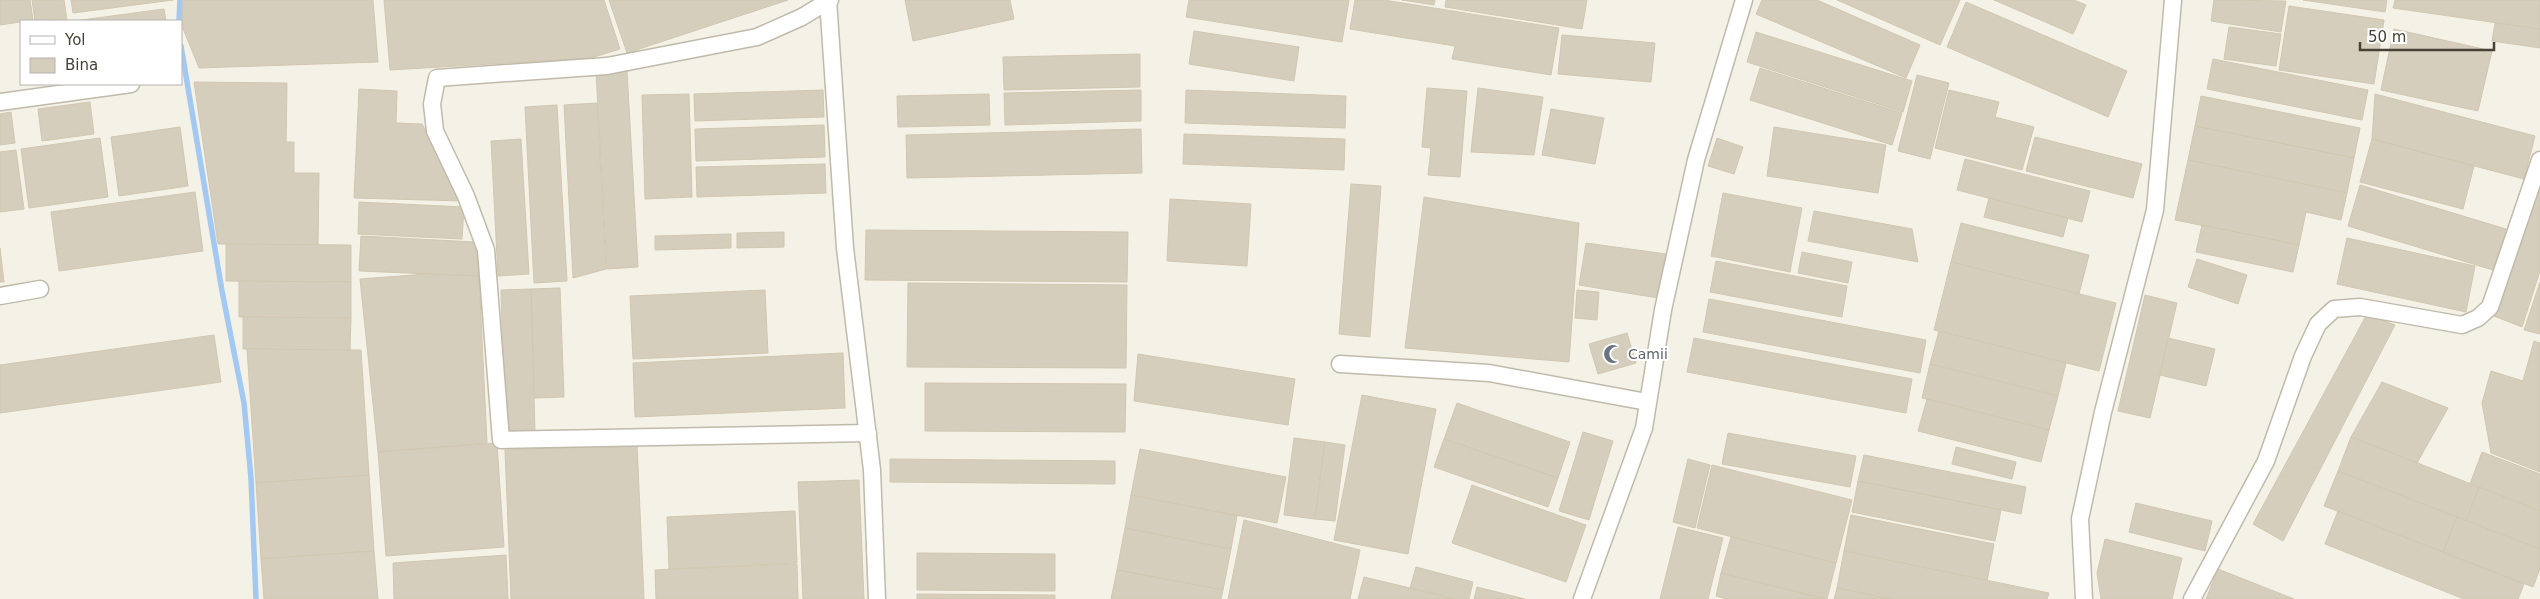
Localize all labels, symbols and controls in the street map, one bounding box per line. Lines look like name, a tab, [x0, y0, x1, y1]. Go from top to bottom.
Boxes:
legend	[20, 20, 182, 85]
scale bar	[2360, 20, 2494, 52]
text: 50 m	[2368, 28, 2406, 46]
text: Yol	[64, 31, 86, 49]
text: Bina	[65, 56, 98, 74]
mosque icon: Camii	[1602, 343, 1624, 365]
place label: Camii	[1628, 346, 1668, 362]

